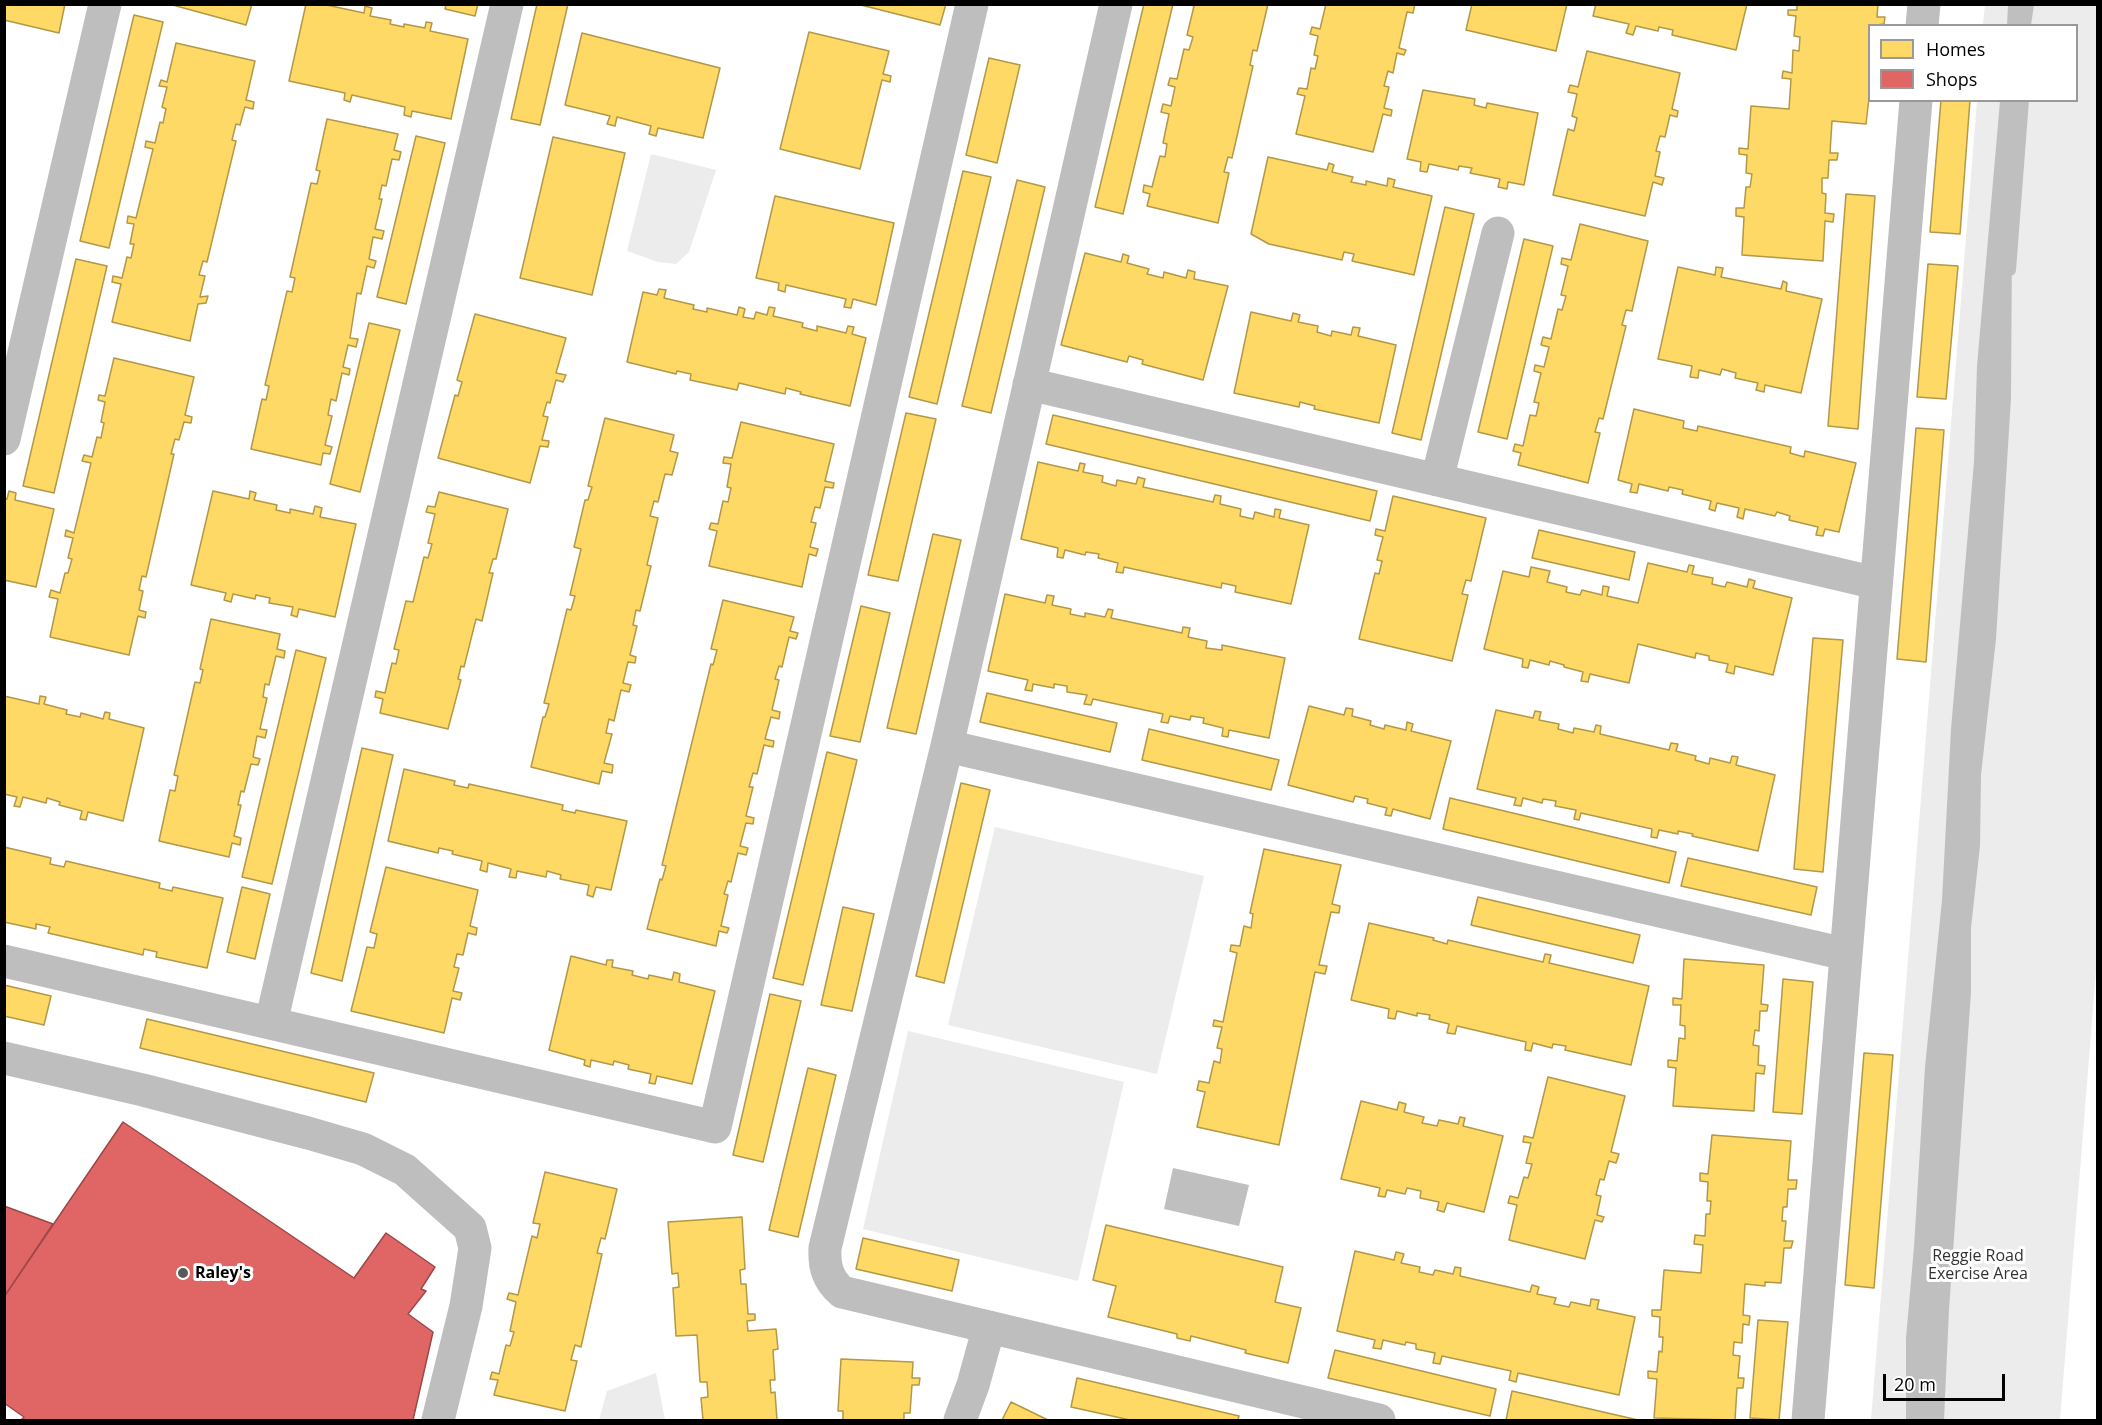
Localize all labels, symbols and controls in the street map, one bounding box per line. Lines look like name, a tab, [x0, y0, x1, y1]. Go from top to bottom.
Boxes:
legend	[1868, 24, 2078, 102]
text: Homes	[1926, 37, 1985, 61]
text: Shops	[1926, 67, 1977, 91]
park label: Reggie Road Exercise Area	[1928, 1246, 2028, 1284]
place label: Raley's	[195, 1263, 251, 1283]
marker: Raley's	[176, 1266, 190, 1280]
scale bar	[1886, 1362, 2008, 1400]
text: 20 m	[1894, 1372, 1936, 1396]

